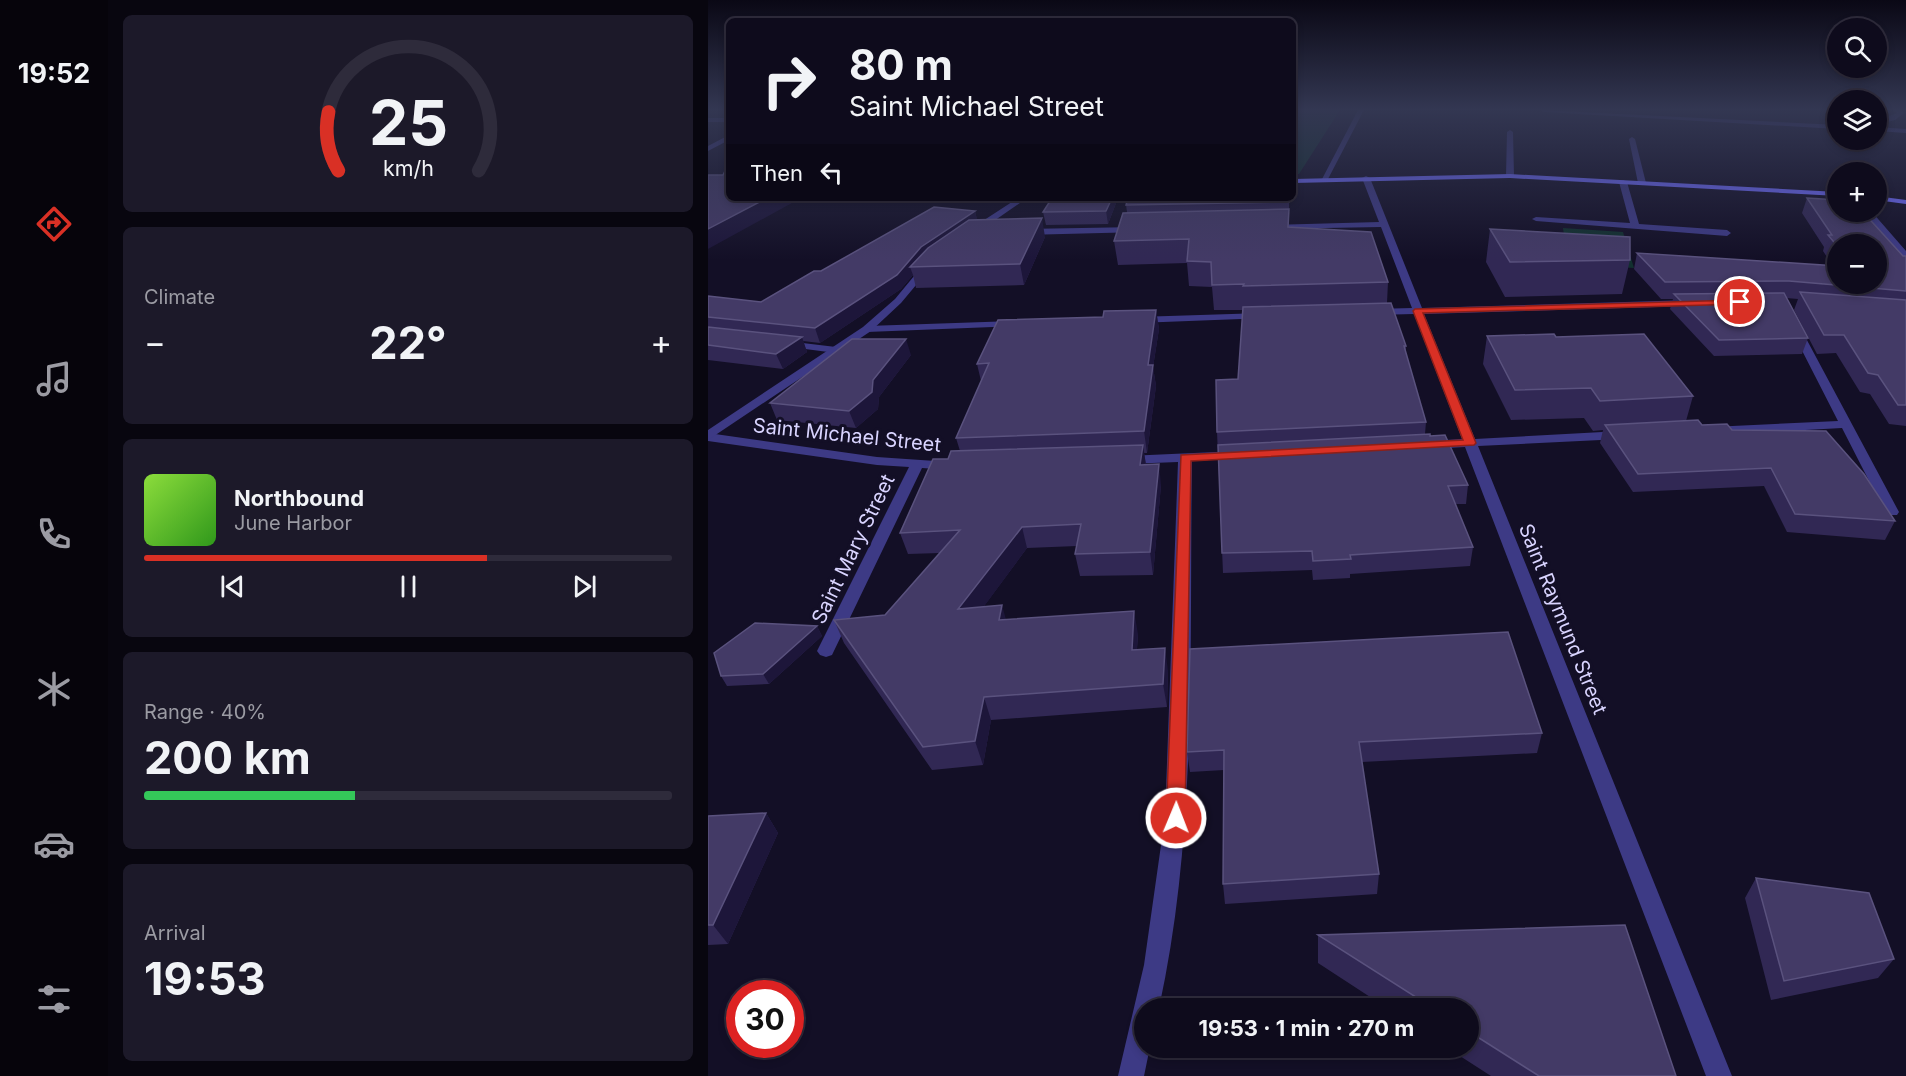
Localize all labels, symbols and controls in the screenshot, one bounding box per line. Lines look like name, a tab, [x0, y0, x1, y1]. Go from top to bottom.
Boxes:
map controls	[1827, 18, 1887, 294]
button: search	[1827, 18, 1887, 78]
text: 80 m	[849, 39, 953, 90]
icon: right	[750, 42, 828, 120]
text: 19:52	[18, 57, 90, 90]
text: 25	[368, 85, 448, 160]
text: Saint Michael Street	[849, 90, 1104, 123]
button: layers	[1827, 90, 1887, 150]
text: km/h	[383, 155, 433, 181]
icon: left	[815, 156, 848, 189]
text: Then	[750, 160, 803, 186]
button: +	[1827, 162, 1887, 222]
icon: directions	[33, 203, 75, 245]
button: −	[1827, 234, 1887, 294]
pin	[1714, 276, 1765, 327]
text: Climate	[144, 285, 215, 309]
icon: arrive	[1723, 285, 1756, 318]
text: 22°	[369, 315, 447, 370]
text: −	[144, 322, 166, 362]
text: +	[650, 322, 672, 362]
icon: music	[33, 358, 75, 400]
street label: Saint Michael Street	[752, 413, 943, 457]
street label: Saint Mary Street	[806, 470, 900, 628]
text: Northbound	[234, 485, 364, 511]
text: June Harbor	[234, 511, 352, 535]
icon: phone	[33, 513, 75, 555]
street label: Saint Raymund Street	[1514, 520, 1612, 718]
icon: previous	[216, 570, 249, 603]
icon: pause	[392, 570, 425, 603]
icon: next	[568, 570, 601, 603]
icon: climate	[33, 668, 75, 710]
text: Range · 40%	[144, 700, 266, 724]
text: 200 km	[144, 730, 311, 785]
position arrow	[1144, 786, 1208, 850]
icon: car	[33, 823, 75, 865]
text: Arrival	[144, 921, 206, 945]
text: 19:53	[144, 951, 265, 1006]
icon: filters	[33, 978, 75, 1020]
speed limit sign: 30	[726, 980, 804, 1058]
text: 19:53 · 1 min · 270 m	[1199, 1015, 1414, 1041]

